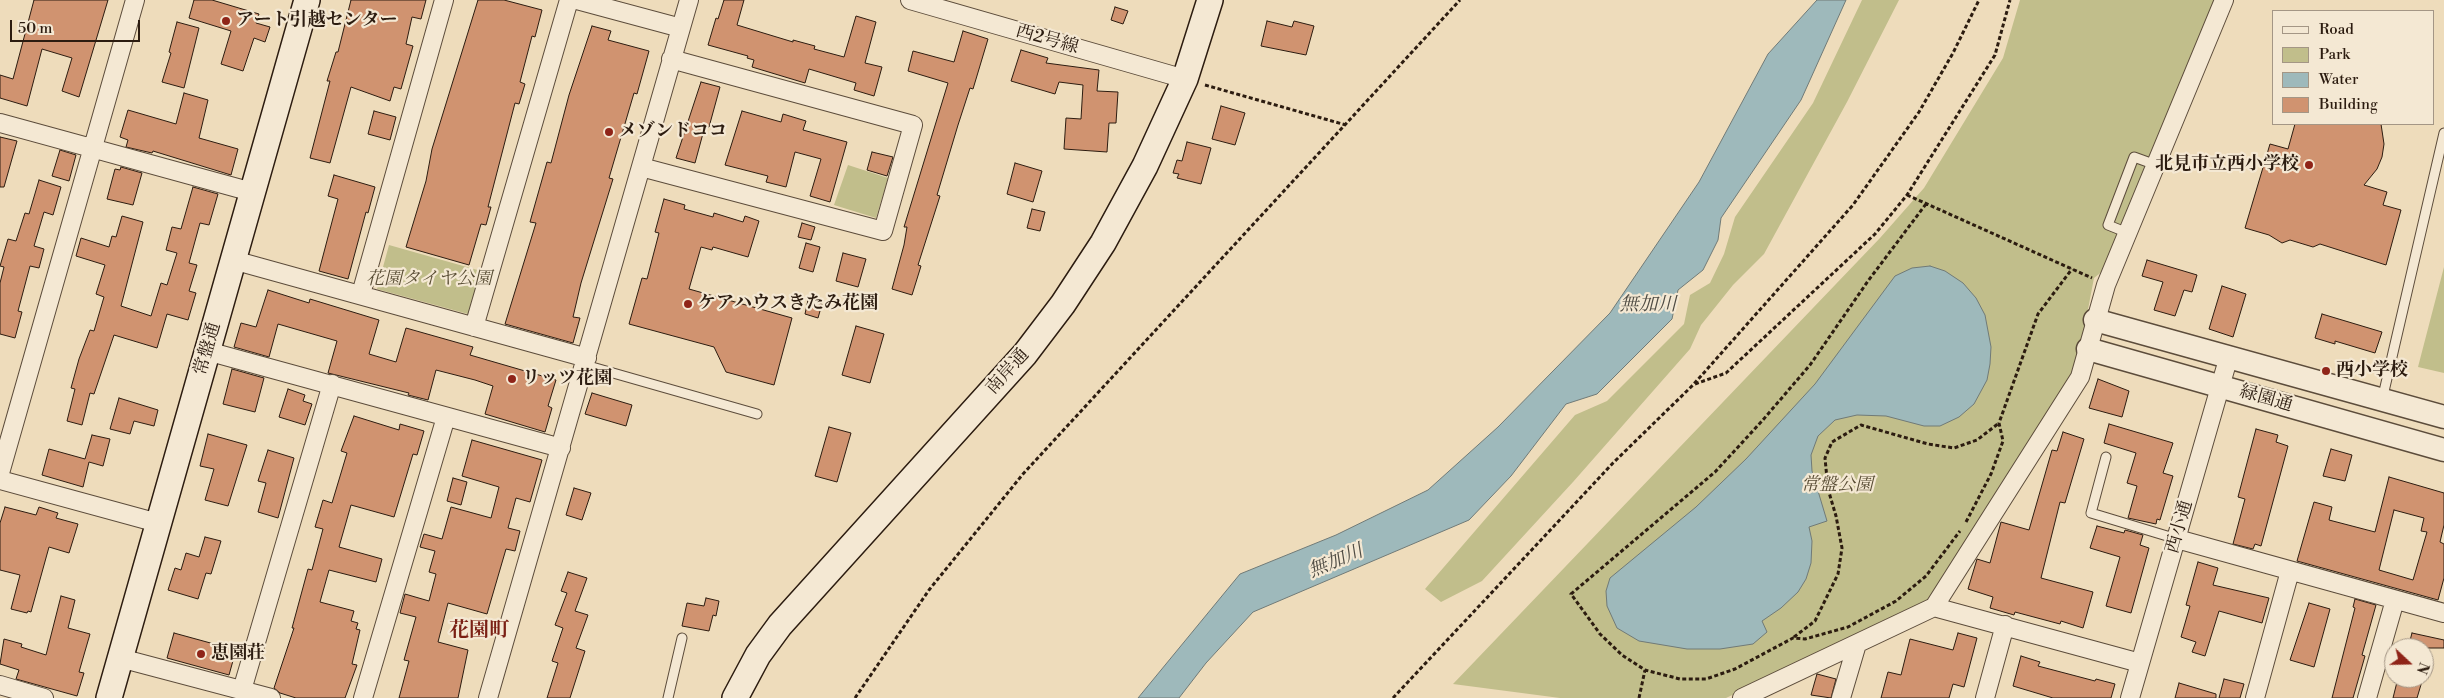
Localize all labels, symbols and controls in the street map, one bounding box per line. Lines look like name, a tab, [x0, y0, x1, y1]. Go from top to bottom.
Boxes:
scale bar	[12, 10, 142, 42]
place label: アート引越センター	[236, 10, 397, 32]
legend	[2272, 10, 2434, 125]
marker: アート引越センター	[220, 15, 232, 27]
text: 50 m	[18, 19, 52, 38]
text: Road	[2319, 20, 2354, 39]
street label: 西2号線	[1013, 21, 1081, 59]
text: Park	[2319, 45, 2350, 64]
text: Water	[2319, 70, 2358, 89]
text: Building	[2319, 95, 2378, 114]
place label: メゾンドココ	[619, 121, 727, 143]
marker: メゾンドココ	[603, 126, 615, 138]
place label: 北見市立西小学校	[2155, 154, 2299, 176]
marker: 北見市立西小学校	[2303, 159, 2315, 171]
park label: 花園タイヤ公園	[366, 269, 492, 291]
place label: ケアハウスきたみ花園	[698, 293, 878, 315]
water label: 無加川	[1620, 294, 1676, 316]
marker: ケアハウスきたみ花園	[682, 298, 694, 310]
street label: 常盤通	[190, 320, 226, 378]
street label: 南岸通	[982, 345, 1034, 399]
place label: 西小学校	[2336, 360, 2408, 382]
marker: 西小学校	[2320, 365, 2332, 377]
place label: リッツ花園	[522, 368, 612, 390]
marker: リッツ花園	[506, 373, 518, 385]
street label: 緑園通	[2237, 381, 2295, 417]
park label: 常盤公園	[1801, 475, 1873, 497]
street label: 西小通	[2162, 498, 2198, 556]
water label: 無加川	[1305, 540, 1367, 584]
district label: 花園町	[449, 619, 509, 643]
north arrow	[2384, 638, 2434, 688]
place label: 恵園荘	[211, 643, 265, 665]
marker: 恵園荘	[195, 648, 207, 660]
text: N	[2412, 660, 2432, 676]

